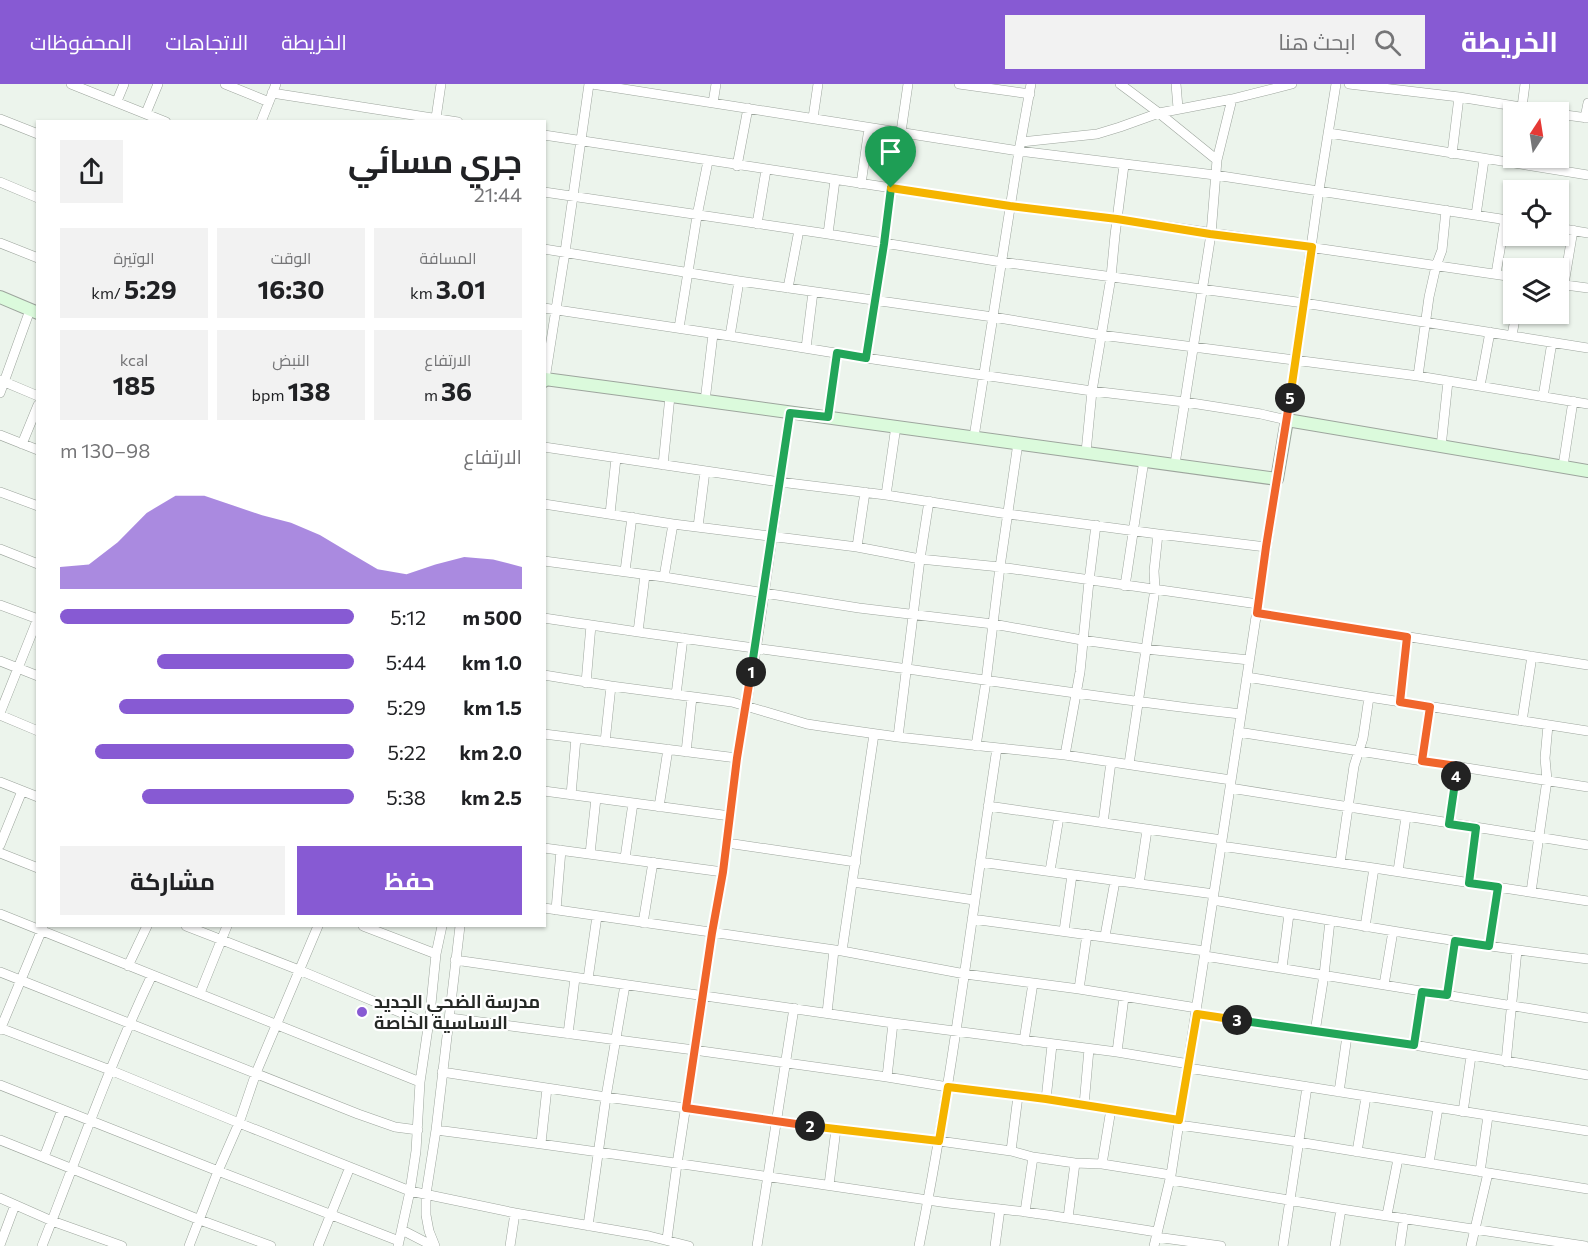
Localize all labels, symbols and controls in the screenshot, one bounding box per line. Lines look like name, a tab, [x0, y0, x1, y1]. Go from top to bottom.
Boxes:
search box	[1005, 15, 1425, 69]
text: الخريطة	[1461, 24, 1558, 58]
icon: search	[1371, 26, 1404, 59]
text: ابحث هنا	[1278, 28, 1356, 55]
text: المحفوظات	[30, 29, 132, 54]
text: الاتجاهات	[165, 29, 248, 54]
text: الخريطة	[281, 29, 347, 54]
north arrow	[1503, 102, 1569, 168]
map controls	[1503, 102, 1569, 324]
pin	[865, 126, 916, 188]
icon: arrive	[874, 135, 907, 168]
text: جري مسائي	[348, 139, 522, 180]
button: share	[60, 140, 123, 203]
button: locate	[1503, 180, 1569, 246]
text: 21:44	[474, 182, 522, 206]
text: الوتيرة	[113, 248, 155, 267]
text: الوقت	[271, 248, 311, 267]
text: المسافة	[420, 248, 476, 267]
button: layers	[1503, 258, 1569, 324]
text: 5:29	[124, 273, 177, 304]
text: 16:30	[257, 273, 325, 304]
text: 3.01	[436, 273, 486, 304]
text: /km	[91, 283, 124, 302]
text: km	[410, 283, 436, 302]
text: kcal	[120, 350, 148, 369]
text: النبض	[272, 350, 310, 369]
text: الارتفاع	[425, 350, 471, 369]
text: 185	[112, 369, 156, 400]
text: 138	[287, 375, 330, 406]
text: 36	[441, 375, 472, 406]
pin: 5	[1275, 383, 1305, 413]
text: bpm	[252, 385, 287, 404]
text: m	[424, 385, 441, 404]
text: 5	[1285, 388, 1295, 407]
text: 98–130 m	[60, 438, 150, 462]
text: الارتفاع	[463, 444, 522, 468]
text: 5:12	[390, 605, 426, 629]
text: 500 m	[462, 605, 522, 629]
text: 5:44	[386, 650, 426, 674]
text: 1.0 km	[462, 650, 522, 674]
pin: 1	[736, 657, 766, 687]
text: 1	[747, 662, 755, 681]
text: 5:29	[387, 695, 426, 719]
text: 1.5 km	[463, 695, 522, 719]
text: 5:22	[388, 740, 426, 764]
text: 2.0 km	[460, 740, 522, 764]
pin: 4	[1441, 761, 1471, 791]
text: 4	[1451, 766, 1461, 785]
text: 5:38	[386, 785, 426, 809]
text: 2.5 km	[461, 785, 522, 809]
button: مشاركة	[60, 846, 285, 915]
button: حفظ	[297, 846, 522, 915]
place label: مدرسة الضحي الجديد الاساسية الخاصة	[374, 990, 540, 1033]
marker: مدرسة الضحي الجديد الاساسية الخاصة	[355, 1005, 369, 1019]
pin: 3	[1222, 1005, 1252, 1035]
text: 3	[1232, 1010, 1242, 1029]
pin: 2	[795, 1111, 825, 1141]
text: 2	[805, 1116, 815, 1135]

